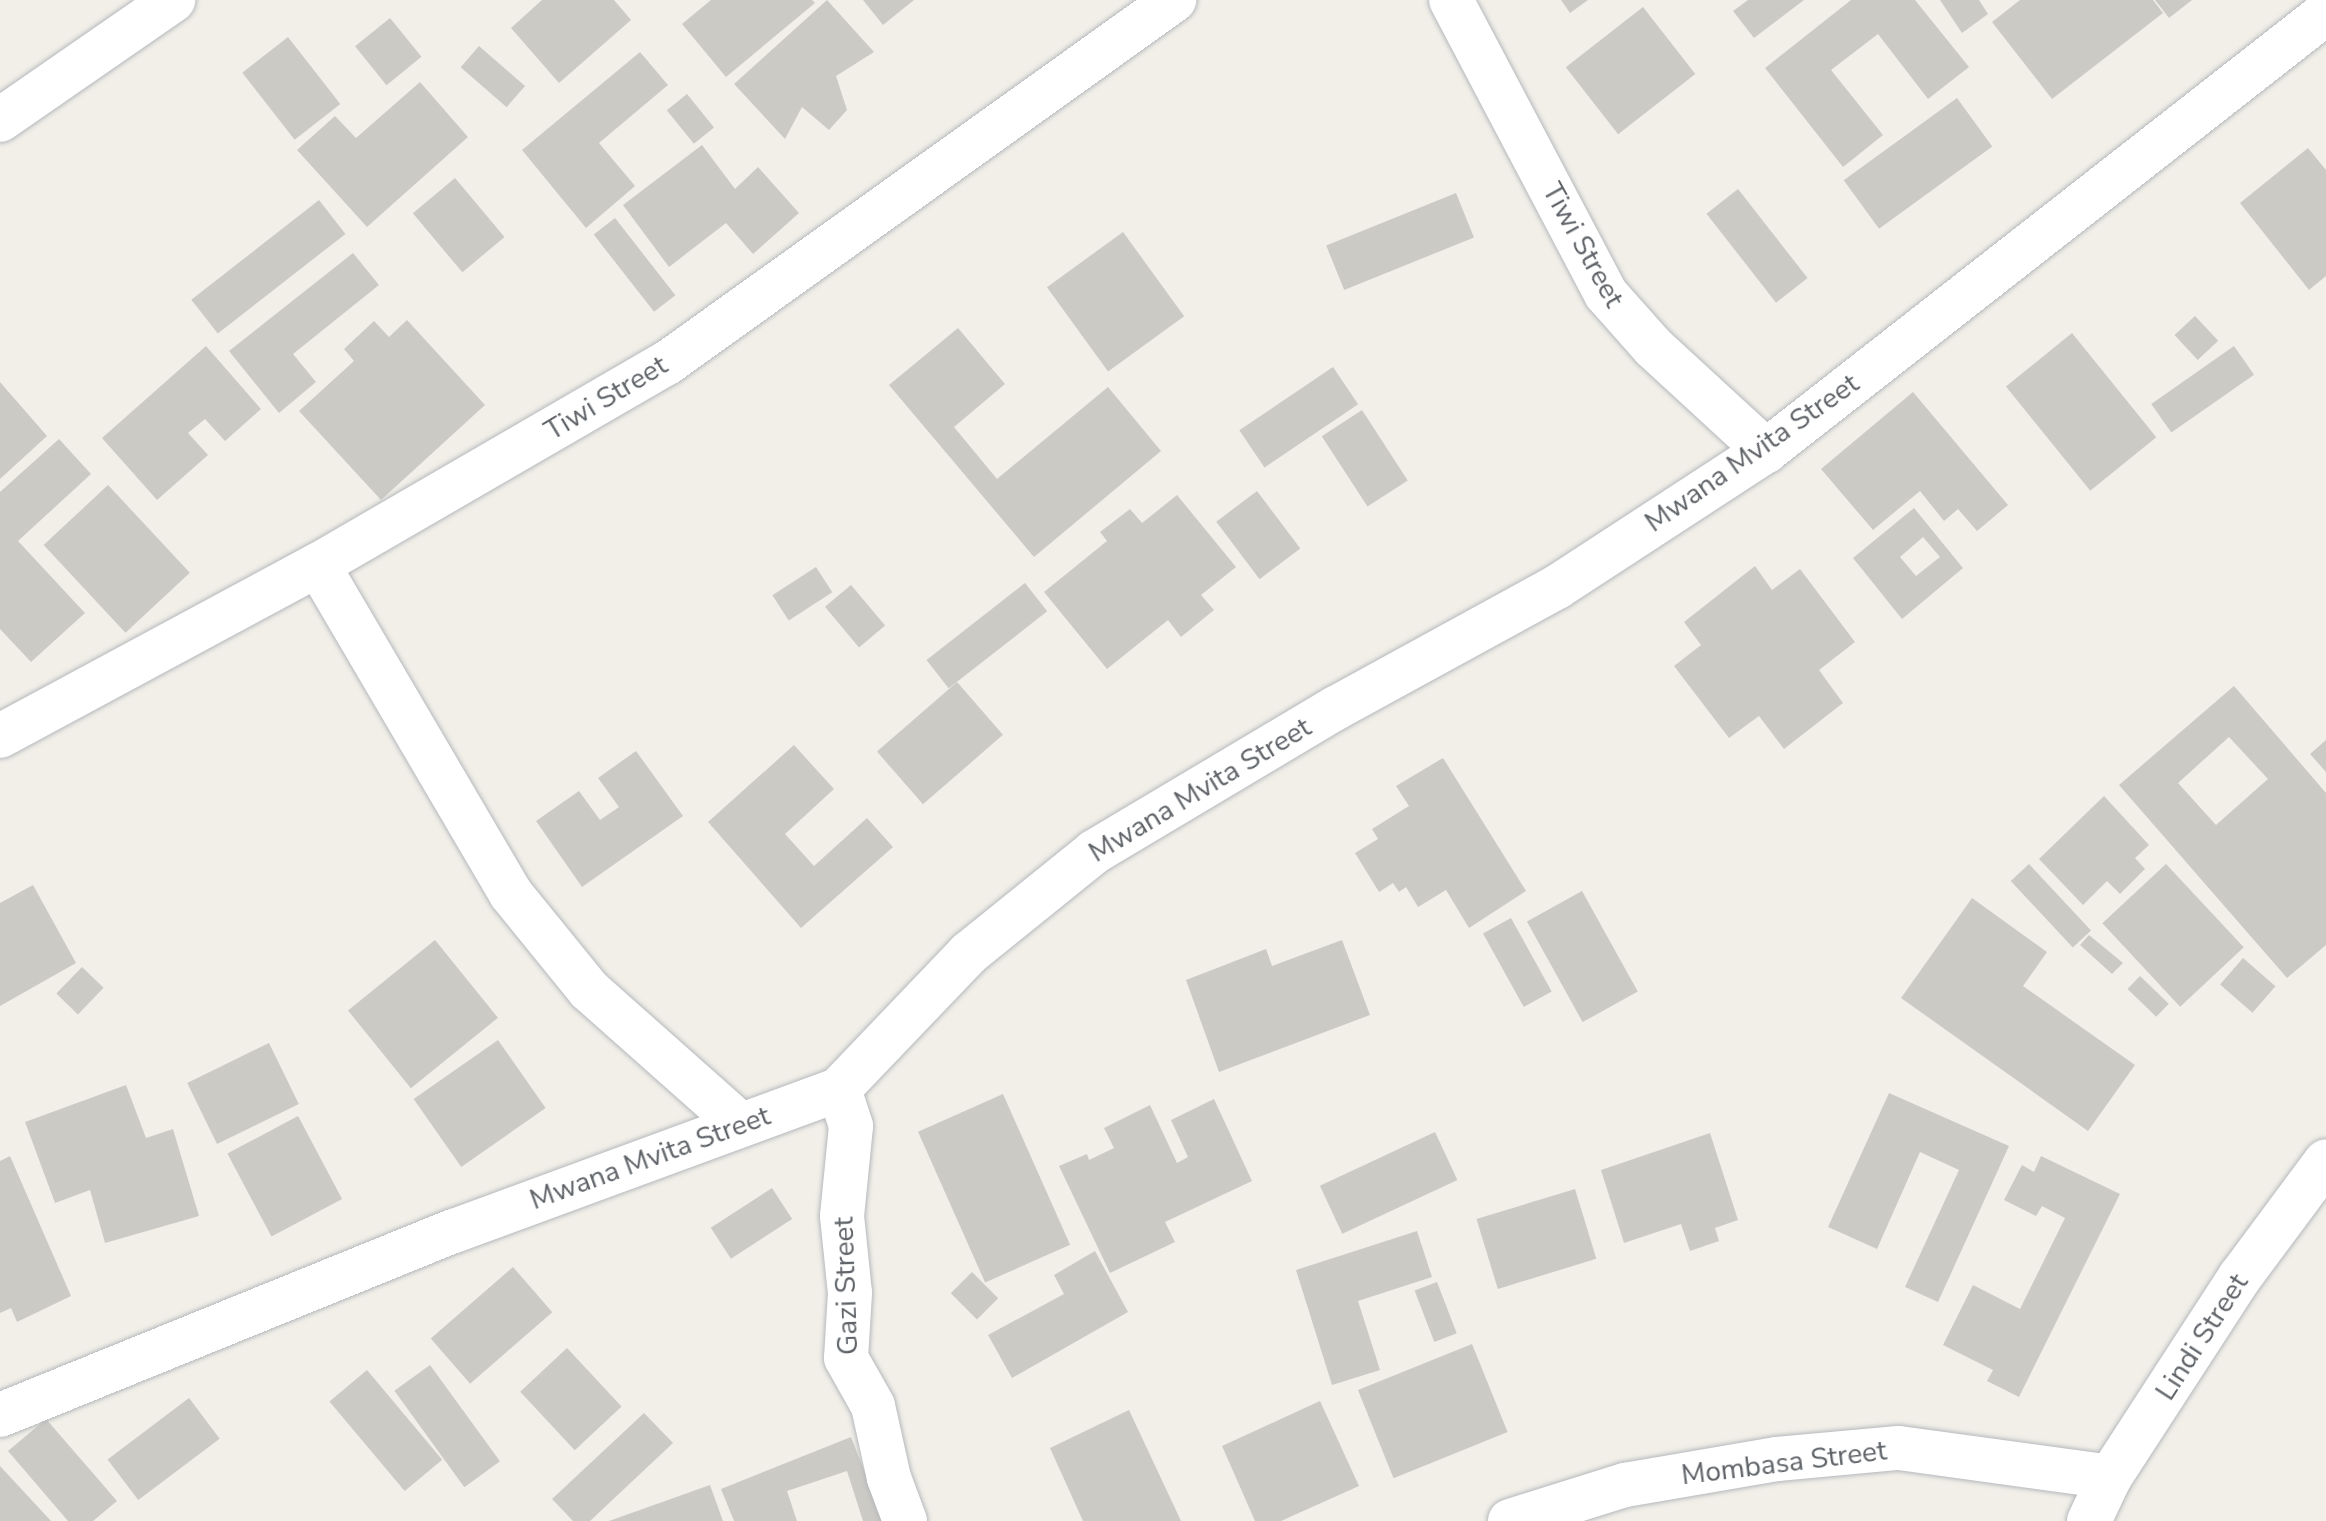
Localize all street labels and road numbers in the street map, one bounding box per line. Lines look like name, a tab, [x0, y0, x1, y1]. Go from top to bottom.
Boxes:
street label: Tiwi Street	[1535, 177, 1631, 313]
street label: Tiwi Street	[539, 348, 673, 448]
street label: Mwana Mvita Street	[1639, 367, 1865, 539]
street label: Mwana Mvita Street	[1083, 710, 1317, 870]
street label: Mwana Mvita Street	[525, 1099, 775, 1217]
street label: Gazi Street	[827, 1216, 865, 1356]
street label: Lindi Street	[2149, 1267, 2255, 1407]
street label: Mombasa Street	[1679, 1434, 1889, 1492]

